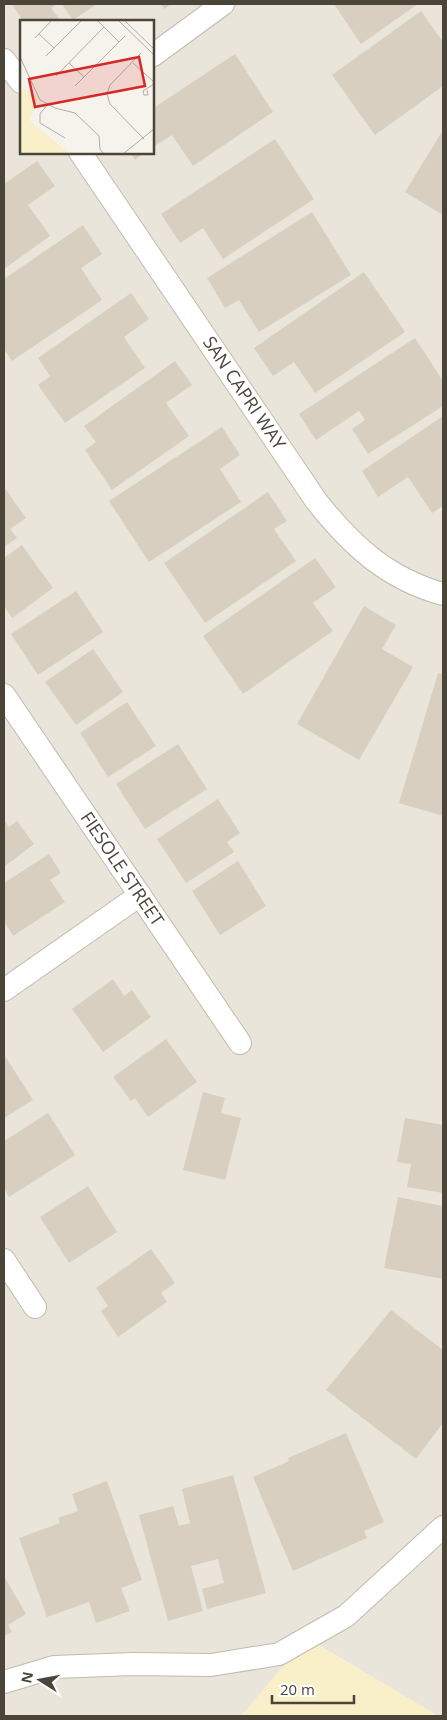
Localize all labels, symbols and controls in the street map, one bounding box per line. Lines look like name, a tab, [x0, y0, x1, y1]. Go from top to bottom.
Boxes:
inset map	[20, 20, 154, 154]
street label: SAN CAPRI WAY	[198, 331, 292, 455]
street label: FIESOLE STREET	[76, 807, 170, 930]
north arrow	[15, 1655, 65, 1705]
text: N	[16, 1670, 37, 1685]
scale bar	[272, 1672, 354, 1704]
text: 20 m	[280, 1679, 315, 1699]

